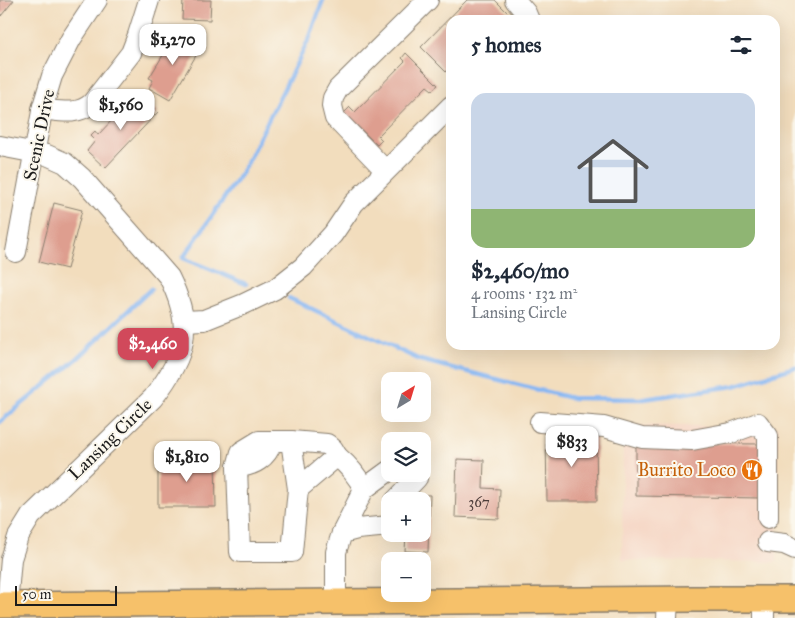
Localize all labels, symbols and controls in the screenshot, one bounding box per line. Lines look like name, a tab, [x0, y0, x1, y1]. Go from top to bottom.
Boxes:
pin: $1,270	[132, 23, 214, 66]
text: $1,270	[150, 30, 196, 49]
icon: filters	[727, 31, 755, 59]
text: 5 homes	[471, 32, 542, 58]
street label: Scenic Drive	[19, 87, 59, 183]
pin: $1,560	[80, 88, 162, 131]
text: $1,560	[99, 95, 143, 114]
icon: home	[568, 126, 658, 216]
text: $2,460/mo	[471, 258, 569, 284]
text: 4 rooms · 132 m²	[471, 284, 577, 303]
text: Lansing Circle	[471, 303, 567, 322]
pin: $2,460	[112, 328, 194, 370]
text: $2,460	[129, 334, 177, 353]
north arrow	[381, 372, 431, 422]
map controls	[381, 372, 431, 602]
street label: Lansing Circle	[64, 394, 157, 485]
pin: $833	[542, 426, 602, 468]
button: layers	[381, 432, 431, 482]
text: $833	[557, 432, 587, 451]
pin: $1,810	[146, 440, 228, 483]
text: $1,810	[165, 447, 209, 466]
restaurant icon: Burrito Loco	[740, 458, 764, 482]
place label: Burrito Loco	[637, 459, 736, 481]
button: +	[381, 492, 431, 542]
house number: 367	[468, 493, 490, 511]
button: −	[381, 552, 431, 602]
scale bar	[15, 583, 118, 606]
text: 50 m	[22, 586, 51, 603]

